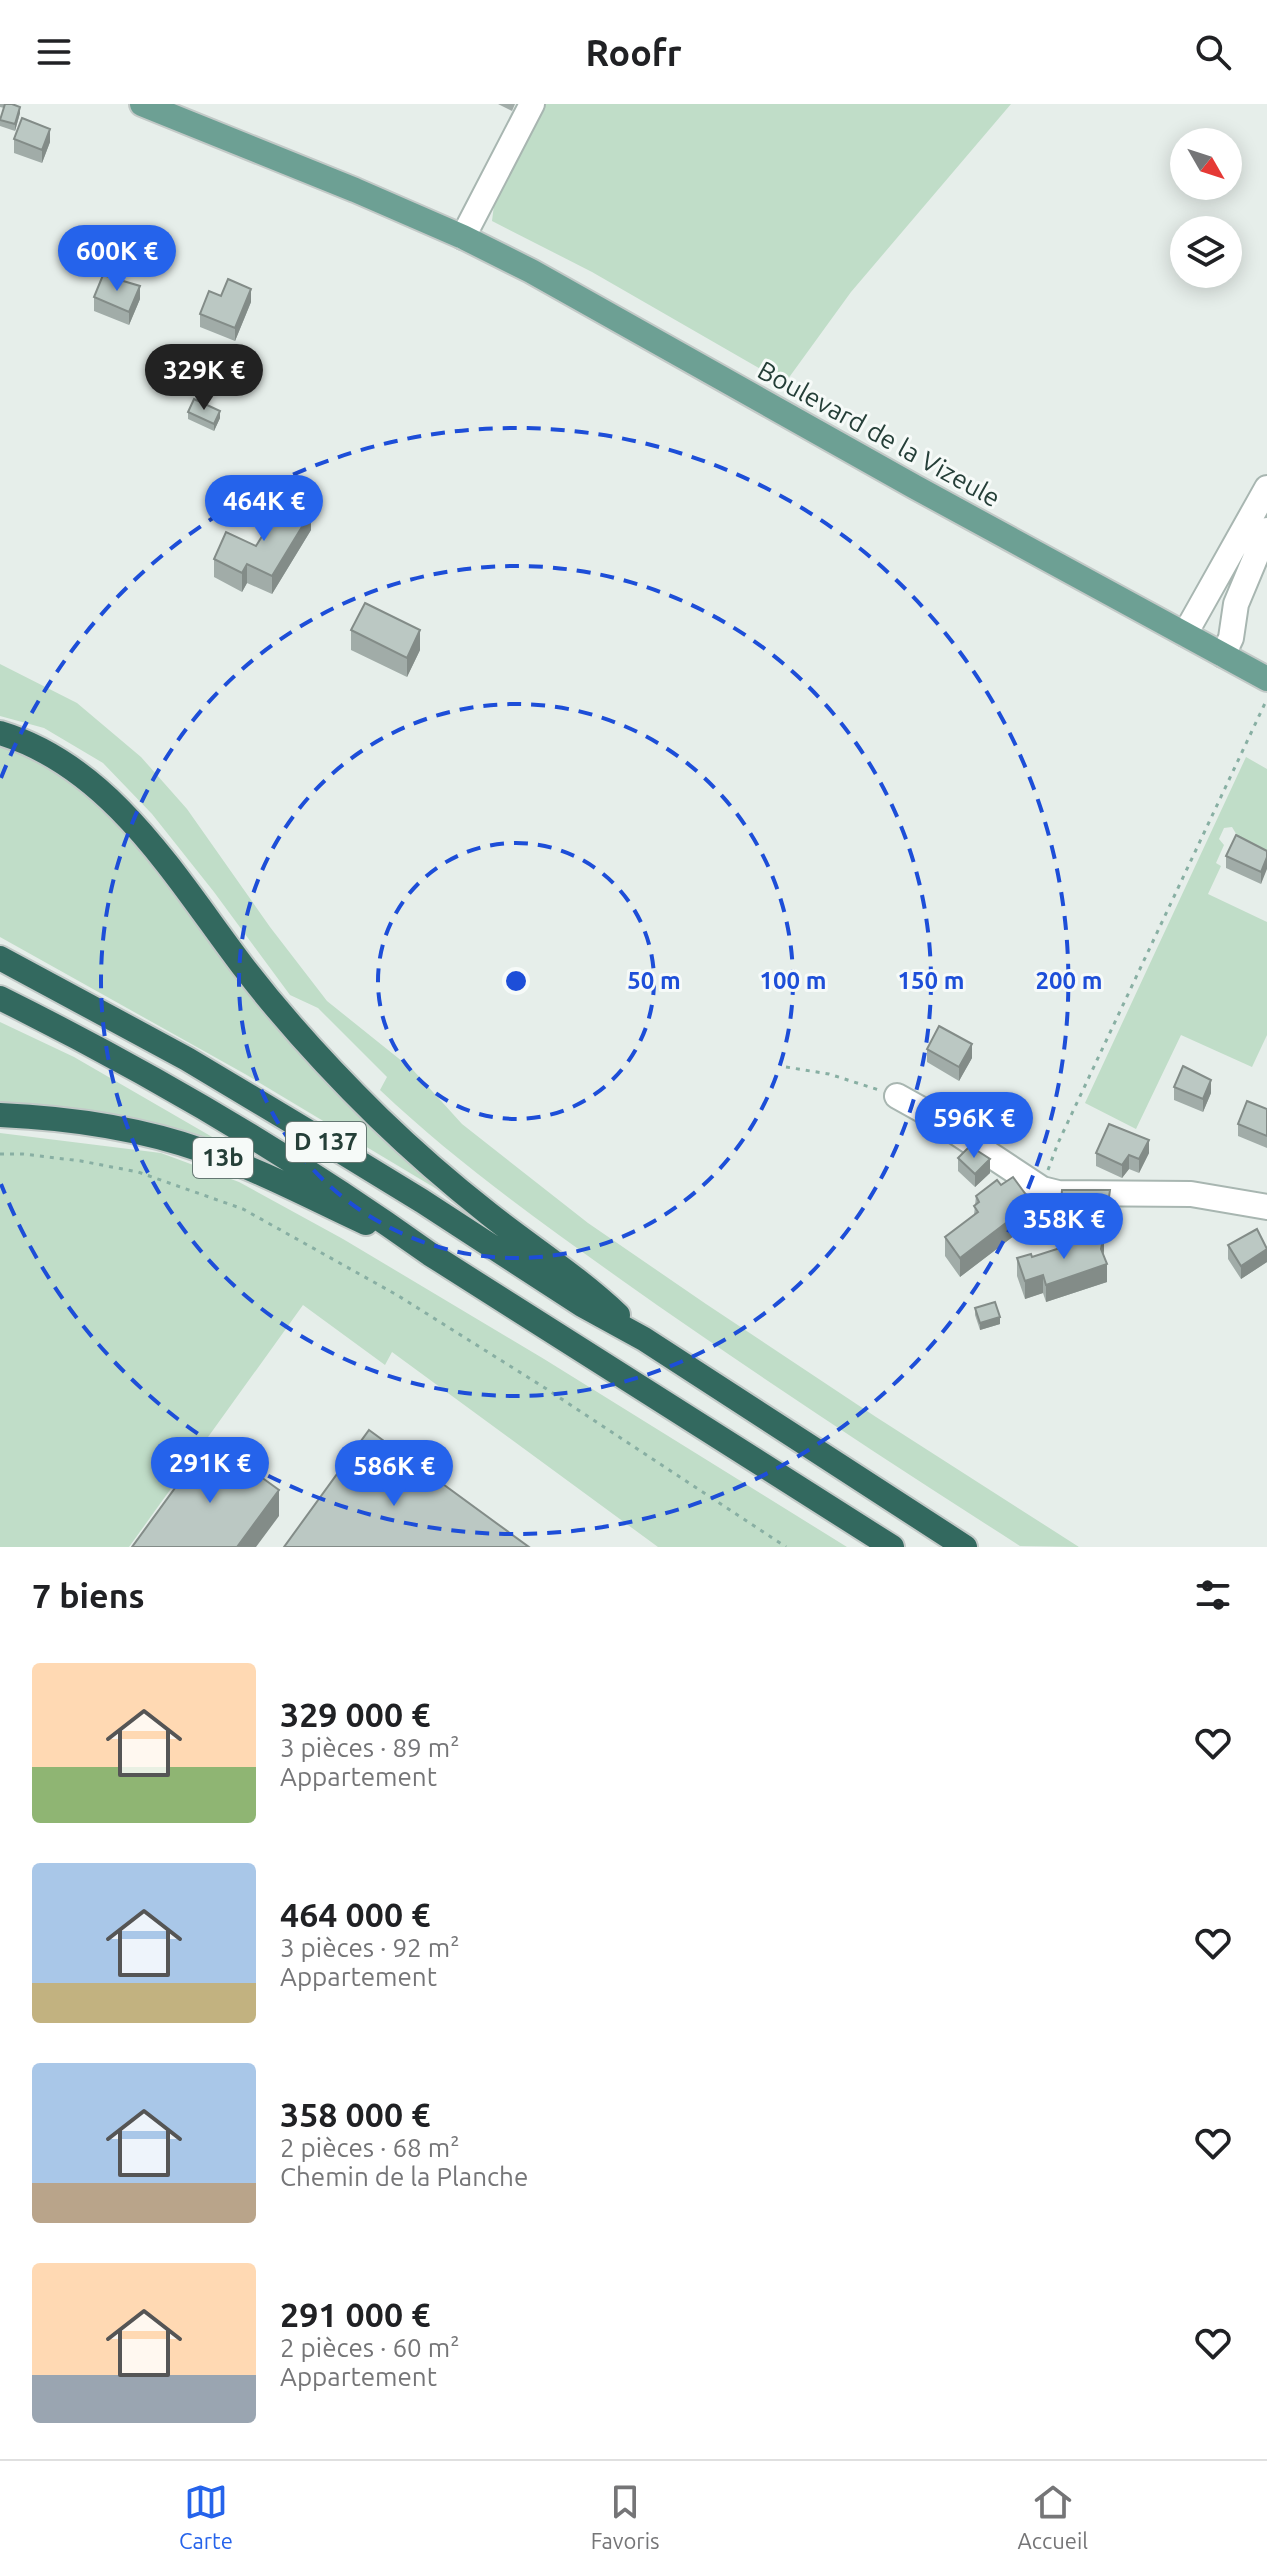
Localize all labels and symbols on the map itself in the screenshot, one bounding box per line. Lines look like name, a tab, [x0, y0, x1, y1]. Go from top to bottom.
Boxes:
north arrow	[1170, 128, 1242, 200]
pin: 600K €	[52, 225, 182, 293]
pin: 329K €	[139, 344, 269, 412]
street label: Boulevard de la Vizeule	[753, 355, 1005, 512]
pin: 464K €	[199, 475, 329, 543]
centre of rings	[502, 967, 530, 995]
text: 50 m	[627, 967, 681, 994]
text: 100 m	[760, 967, 826, 994]
text: 150 m	[898, 967, 964, 994]
text: 200 m	[1036, 967, 1102, 994]
pin: 596K €	[909, 1092, 1039, 1160]
road number: D 137	[286, 1122, 366, 1162]
road number: 13b	[193, 1138, 253, 1178]
pin: 358K €	[999, 1193, 1129, 1261]
pin: 291K €	[145, 1437, 275, 1505]
pin: 586K €	[329, 1440, 459, 1508]

